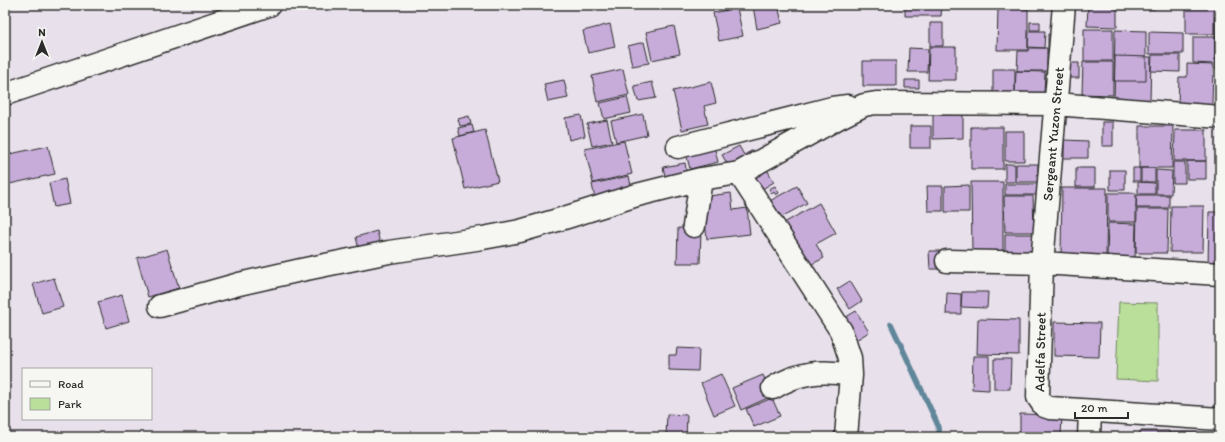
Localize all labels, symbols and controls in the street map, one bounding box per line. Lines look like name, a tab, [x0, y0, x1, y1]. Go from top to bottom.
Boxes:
north arrow	[22, 22, 62, 62]
text: N	[38, 26, 46, 39]
street label: Sergeant Yuzon Street	[1039, 66, 1068, 202]
street label: Adelfa Street	[1031, 312, 1050, 392]
legend	[22, 368, 152, 420]
text: Road	[58, 377, 84, 391]
scale bar	[1075, 394, 1128, 420]
text: Park	[58, 397, 82, 411]
text: 20 m	[1081, 401, 1108, 415]

